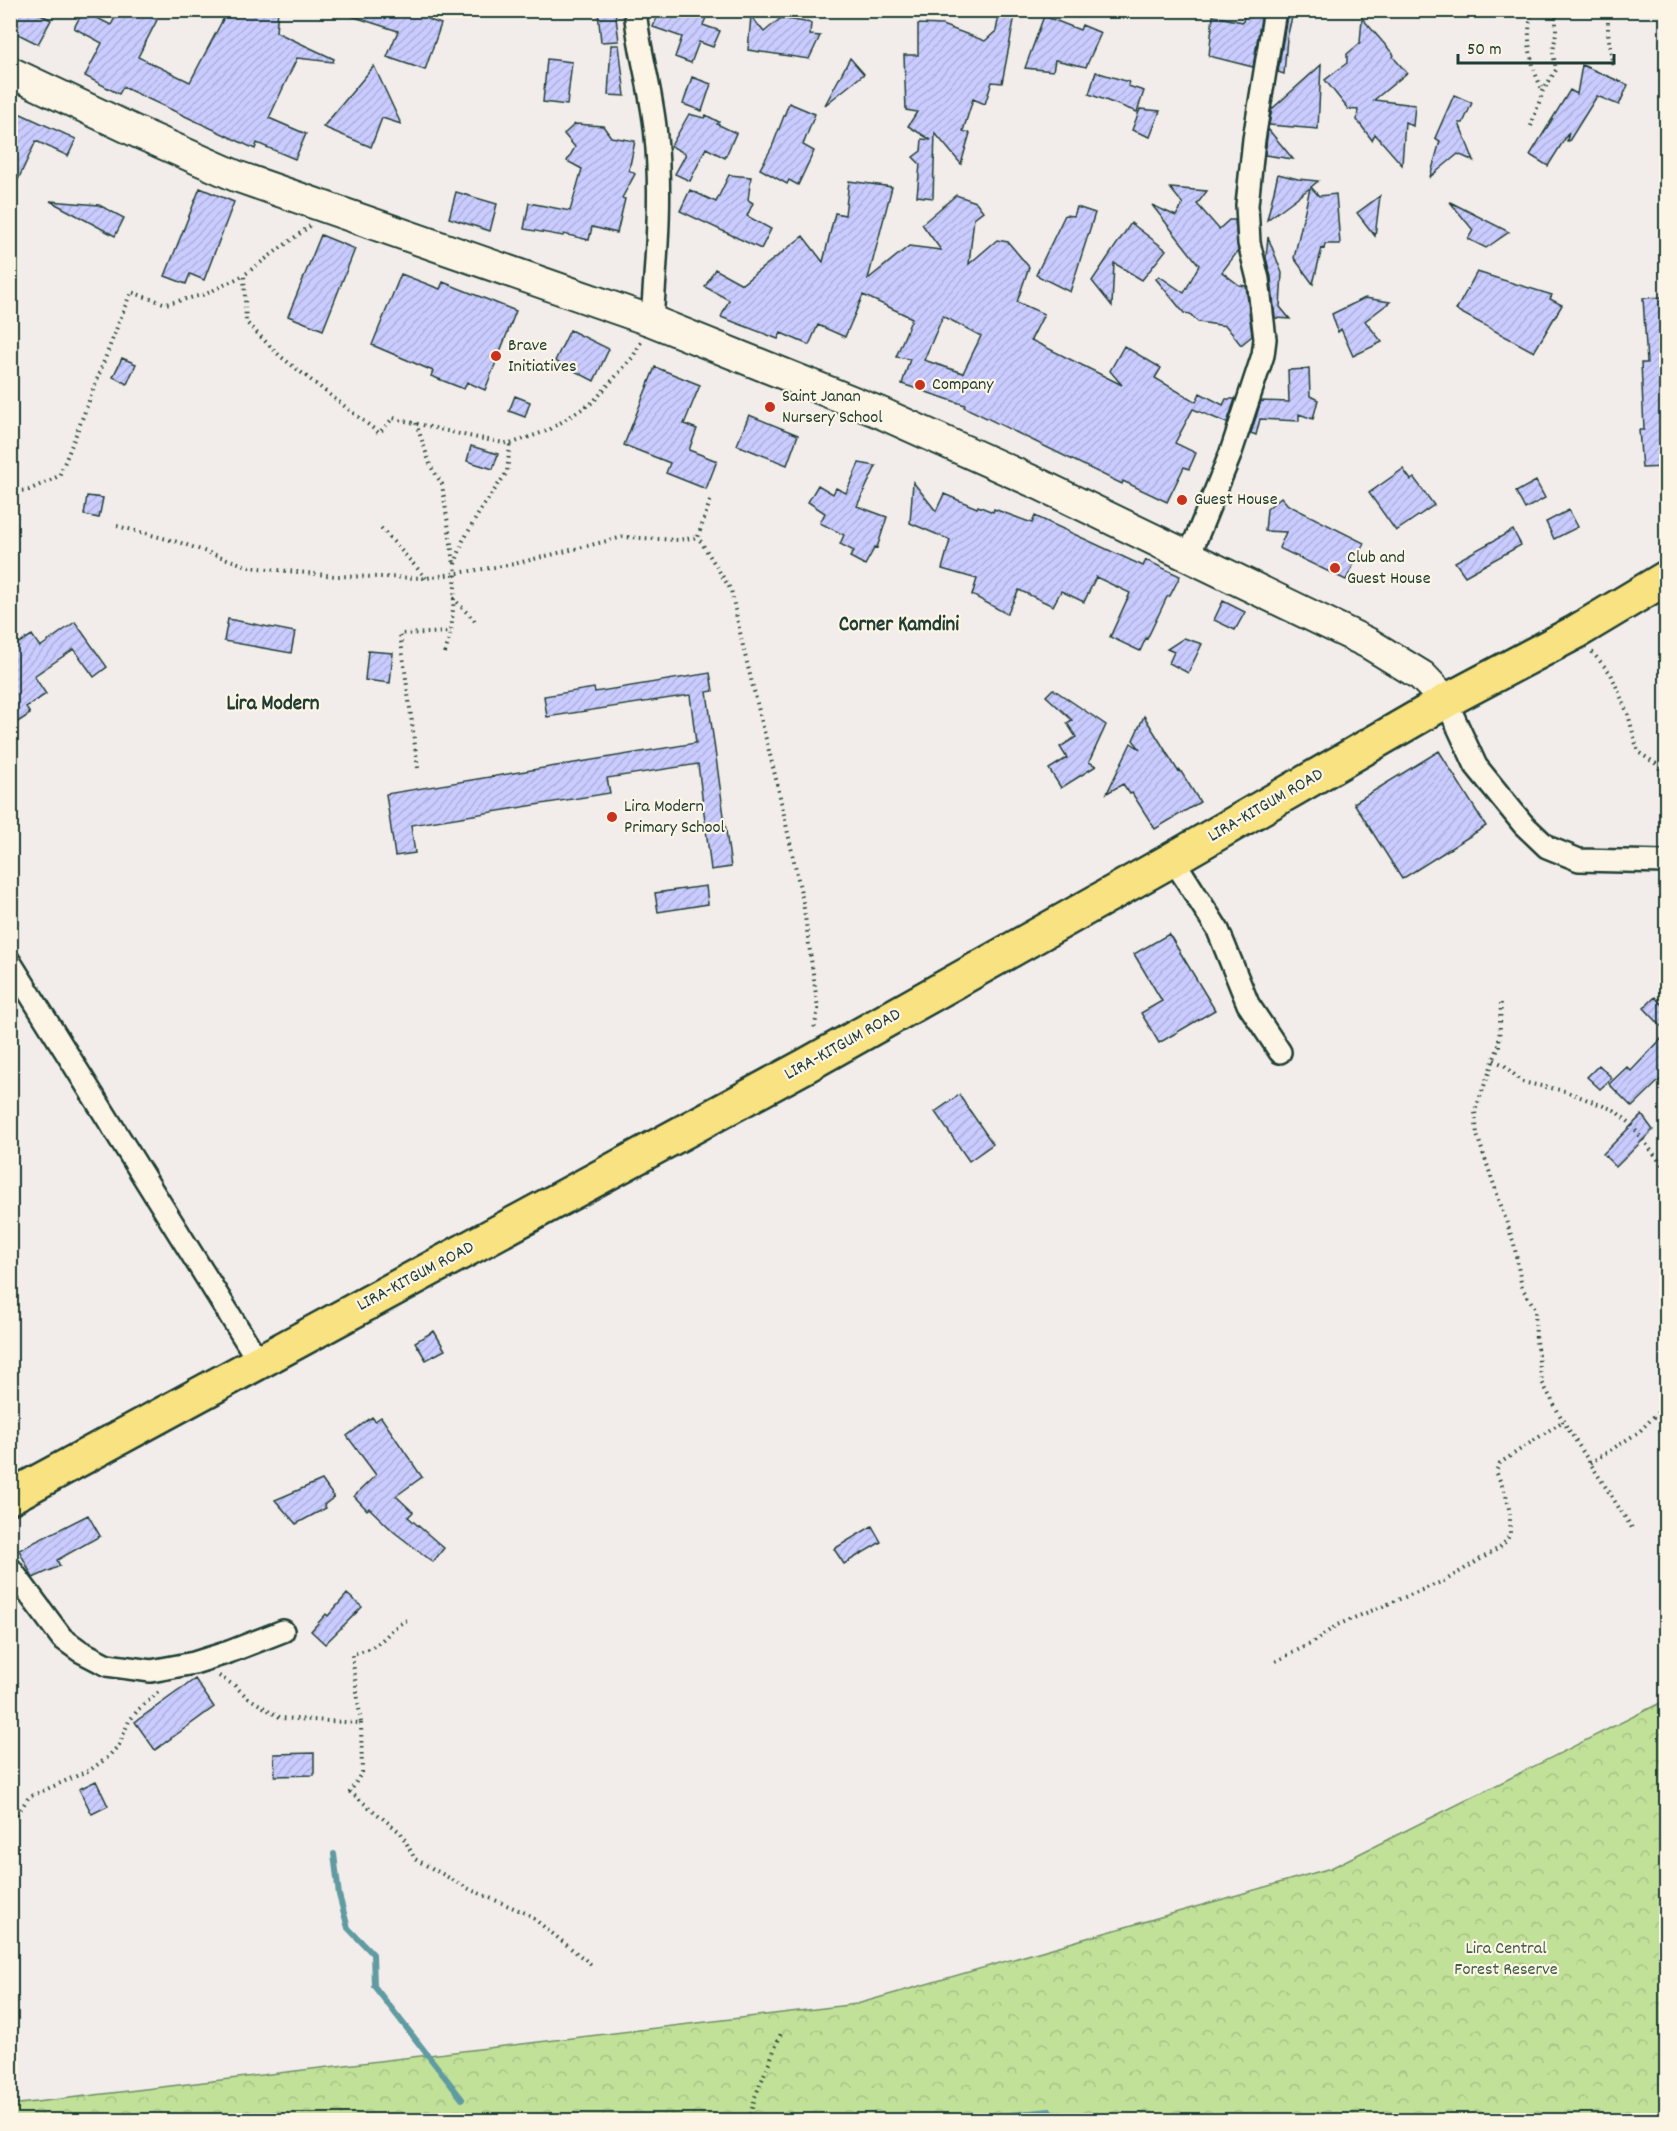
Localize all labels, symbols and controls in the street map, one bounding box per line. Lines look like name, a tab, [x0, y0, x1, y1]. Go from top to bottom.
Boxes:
scale bar	[1458, 27, 1614, 65]
text: 50 m	[1467, 38, 1502, 63]
place label: Brave Initiatives	[508, 334, 577, 380]
marker: Brave Initiatives	[489, 349, 503, 363]
place label: Company	[932, 373, 994, 398]
marker: Company	[913, 378, 927, 392]
place label: Saint Janan Nursery School	[782, 385, 883, 431]
marker: Saint Janan Nursery School	[763, 400, 777, 414]
place label: Guest House	[1194, 488, 1278, 513]
marker: Guest House	[1175, 493, 1189, 507]
place label: Club and Guest House	[1347, 546, 1431, 592]
marker: Club and Guest House	[1328, 561, 1342, 575]
district label: Corner Kamdini	[839, 611, 959, 641]
district label: Lira Modern	[226, 690, 320, 720]
street label: LIRA-KITGUM ROAD	[1204, 763, 1328, 849]
place label: Lira Modern Primary School	[624, 795, 725, 841]
marker: Lira Modern Primary School	[605, 810, 619, 824]
street label: LIRA-KITGUM ROAD	[780, 1003, 906, 1087]
street label: LIRA-KITGUM ROAD	[353, 1236, 479, 1318]
park label: Lira Central Forest Reserve	[1454, 1937, 1558, 1983]

